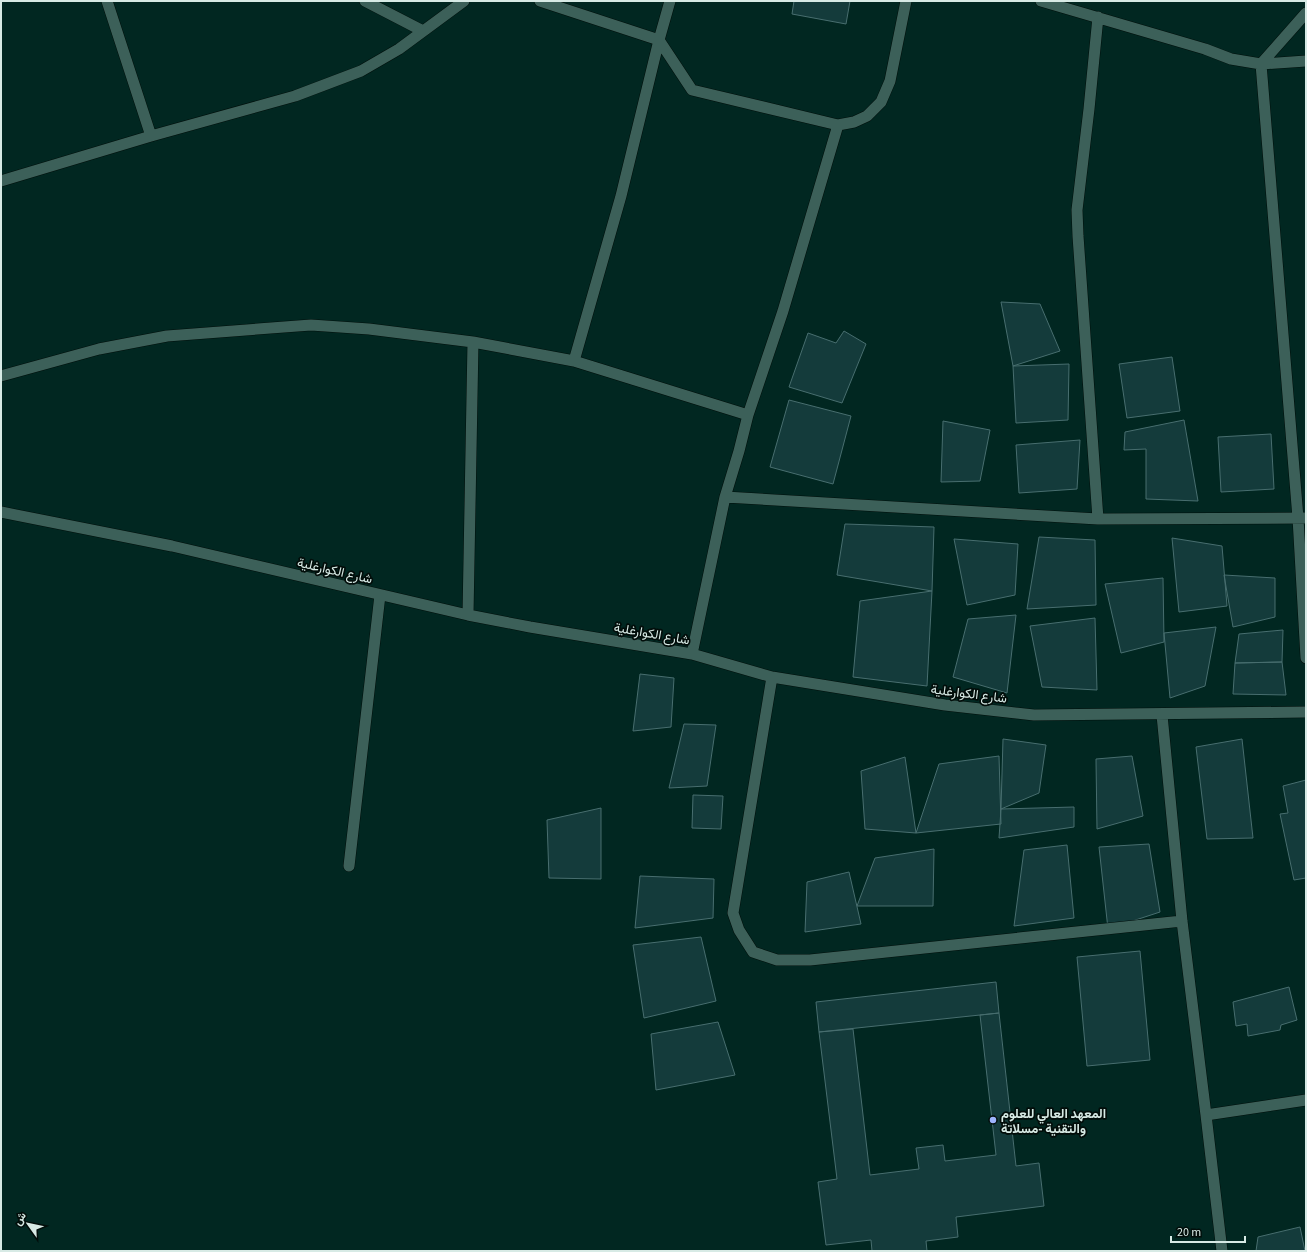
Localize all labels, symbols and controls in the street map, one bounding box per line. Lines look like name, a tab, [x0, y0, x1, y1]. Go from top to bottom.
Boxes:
street label: شارع الكوارغلية	[295, 554, 374, 588]
street label: شارع الكوارغلية	[612, 618, 691, 650]
street label: شارع الكوارغلية	[930, 680, 1008, 708]
place label: المعهد العالي للعلوم والتقنية -مسلاتة	[1001, 1105, 1106, 1138]
marker: المعهد العالي للعلوم والتقنية -مسلاتة	[988, 1115, 998, 1125]
north arrow	[8, 1204, 48, 1244]
text: ش	[10, 1209, 30, 1228]
scale bar	[1171, 1218, 1245, 1244]
text: 20 m	[1177, 1224, 1201, 1241]

